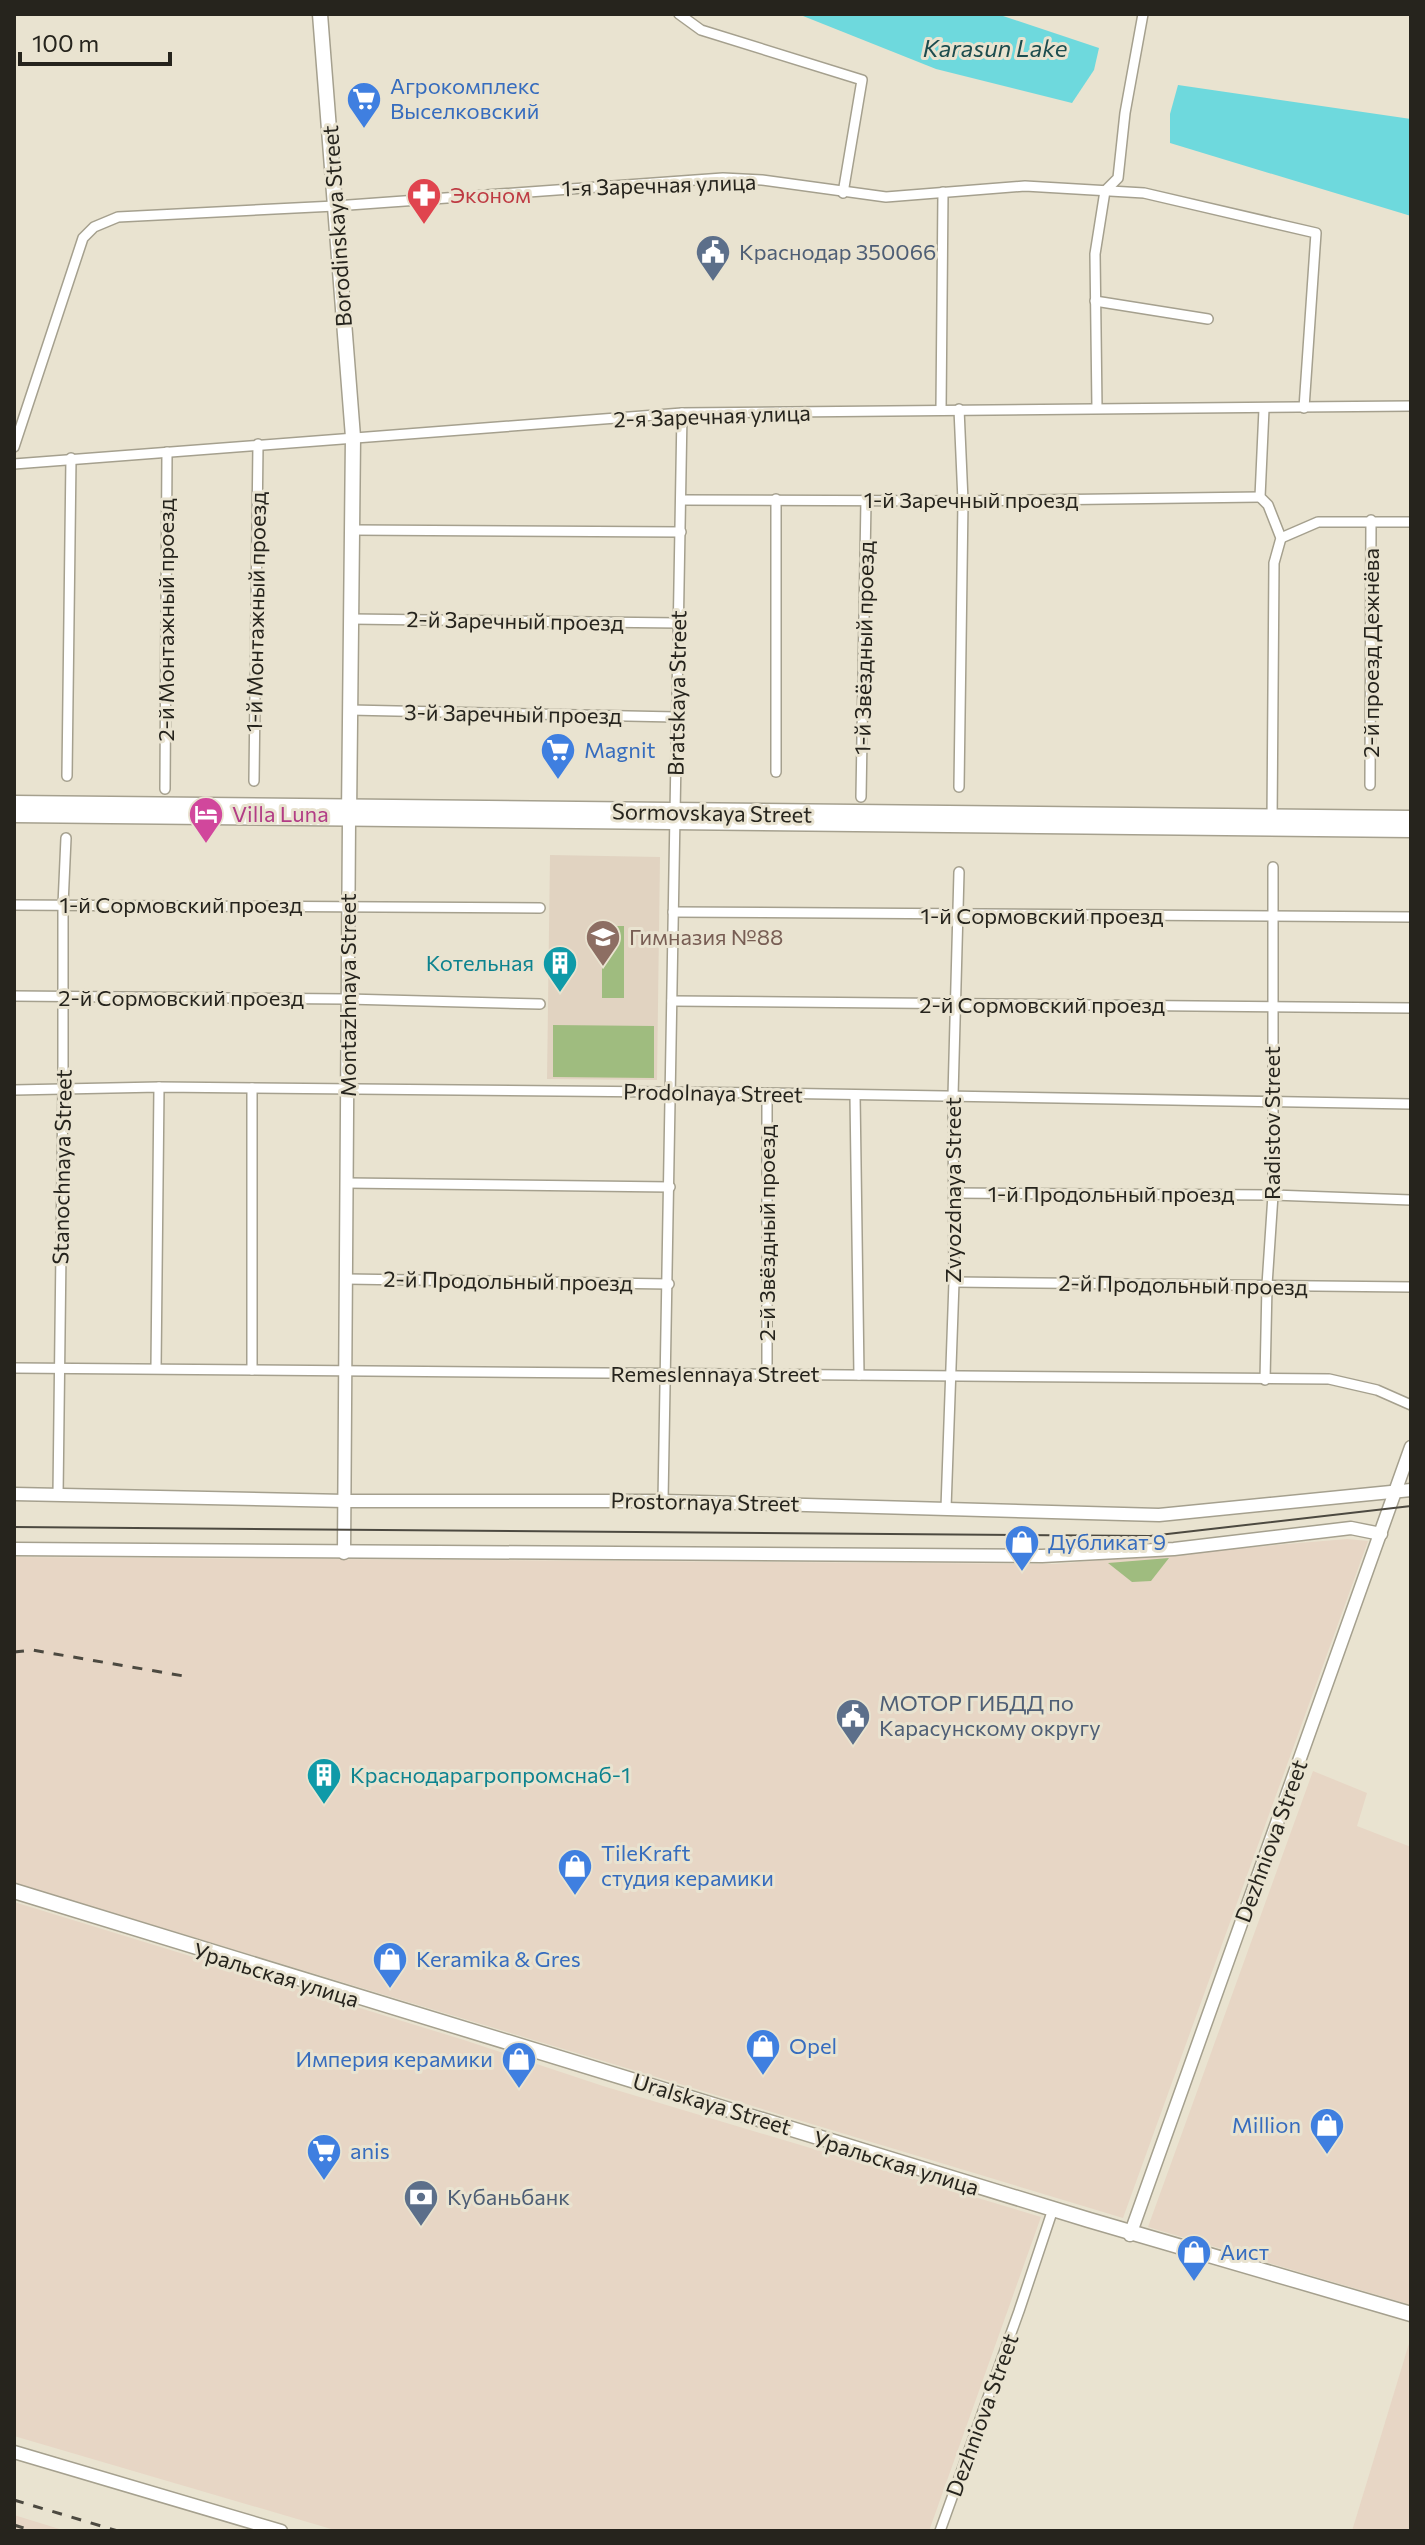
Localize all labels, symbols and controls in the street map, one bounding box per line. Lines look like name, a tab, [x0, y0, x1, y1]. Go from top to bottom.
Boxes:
scale bar	[20, 16, 170, 66]
text: 100 m	[32, 28, 99, 57]
water label: Karasun Lake	[923, 33, 1068, 62]
place label: Агрокомплекс Выселковский	[390, 72, 540, 124]
supermarket icon: Агрокомплекс Выселковский	[345, 80, 383, 130]
street label: Borodinskaya Street	[316, 124, 357, 328]
street label: 1-я Заречная улица	[561, 168, 757, 201]
pharmacy icon: Эконом	[405, 176, 443, 226]
place label: Эконом	[450, 181, 531, 208]
public building icon: Краснодар 350066	[694, 233, 732, 283]
place label: Краснодар 350066	[739, 238, 936, 265]
street label: 2-я Заречная улица	[613, 399, 811, 432]
street label: 1-й Заречный проезд	[864, 486, 1078, 513]
street label: 1-й Монтажный проезд	[240, 491, 271, 732]
street label: 2-й Монтажный проезд	[152, 498, 179, 742]
street label: 1-й Звёздный проезд	[848, 541, 879, 755]
street label: 2-й проезд Дежнёва	[1357, 548, 1384, 758]
street label: 2-й Заречный проезд	[406, 605, 624, 636]
street label: Bratskaya Street	[662, 610, 691, 776]
street label: 3-й Заречный проезд	[404, 698, 622, 729]
supermarket icon: Magnit	[539, 731, 577, 781]
place label: Magnit	[584, 736, 656, 763]
hotel icon: Villa Luna	[187, 795, 225, 845]
street label: Sormovskaya Street	[612, 797, 812, 828]
place label: Villa Luna	[232, 800, 329, 827]
street label: 1-й Сормовский проезд	[60, 891, 303, 918]
street label: Montazhnaya Street	[334, 893, 361, 1097]
street label: 1-й Сормовский проезд	[921, 902, 1164, 929]
school or university icon: Гимназия №88	[584, 918, 622, 968]
place label: Гимназия №88	[629, 923, 783, 950]
building icon: Котельная	[541, 944, 579, 994]
place label: Котельная	[426, 949, 534, 976]
street label: 2-й Сормовский проезд	[58, 984, 304, 1011]
street label: 2-й Сормовский проезд	[919, 991, 1165, 1018]
street label: Radistov Street	[1258, 1046, 1285, 1200]
street label: Stanochnaya Street	[46, 1069, 77, 1265]
street label: Prodolnaya Street	[623, 1077, 803, 1108]
street label: Zvyozdnaya Street	[939, 1097, 966, 1283]
street label: 2-й Звёздный проезд	[753, 1125, 780, 1341]
street label: 1-й Продольный проезд	[988, 1180, 1234, 1207]
street label: 2-й Продольный проезд	[383, 1265, 633, 1296]
street label: 2-й Продольный проезд	[1058, 1269, 1308, 1300]
street label: Remeslennaya Street	[610, 1360, 820, 1387]
street label: Prostornaya Street	[610, 1486, 800, 1517]
shop icon: Дубликат 9	[1003, 1523, 1041, 1573]
place label: Дубликат 9	[1048, 1528, 1166, 1555]
place label: МОТОР ГИБДД по Карасунскому округу	[879, 1689, 1101, 1741]
public building icon: МОТОР ГИБДД по Карасунскому округу	[834, 1697, 872, 1747]
building icon: Краснодарагропромснаб-1	[305, 1756, 343, 1806]
street label: Dezhniova Street	[1229, 1756, 1313, 1926]
place label: Краснодарагропромснаб-1	[350, 1761, 631, 1788]
place label: TileKraft студия керамики	[601, 1839, 774, 1891]
shop icon: TileKraft студия керамики	[556, 1847, 594, 1897]
street label: Уральская улица	[190, 1937, 362, 2013]
shop icon: Keramika & Gres	[371, 1940, 409, 1990]
place label: Keramika & Gres	[416, 1945, 581, 1972]
shop icon: Opel	[744, 2027, 782, 2077]
place label: Opel	[789, 2032, 837, 2059]
shop icon: Империя керамики	[500, 2040, 538, 2090]
place label: Империя керамики	[296, 2045, 493, 2072]
street label: Uralskaya Street	[630, 2067, 795, 2140]
shop icon: Million	[1308, 2106, 1346, 2156]
place label: Million	[1232, 2111, 1301, 2138]
street label: Уральская улица	[810, 2125, 982, 2201]
supermarket icon: anis	[305, 2132, 343, 2182]
place label: anis	[350, 2137, 390, 2164]
bank icon: Кубаньбанк	[402, 2178, 440, 2228]
place label: Кубаньбанк	[447, 2183, 570, 2210]
shop icon: Аист	[1175, 2233, 1213, 2283]
place label: Аист	[1220, 2238, 1269, 2265]
street label: Dezhniova Street	[940, 2330, 1024, 2500]

